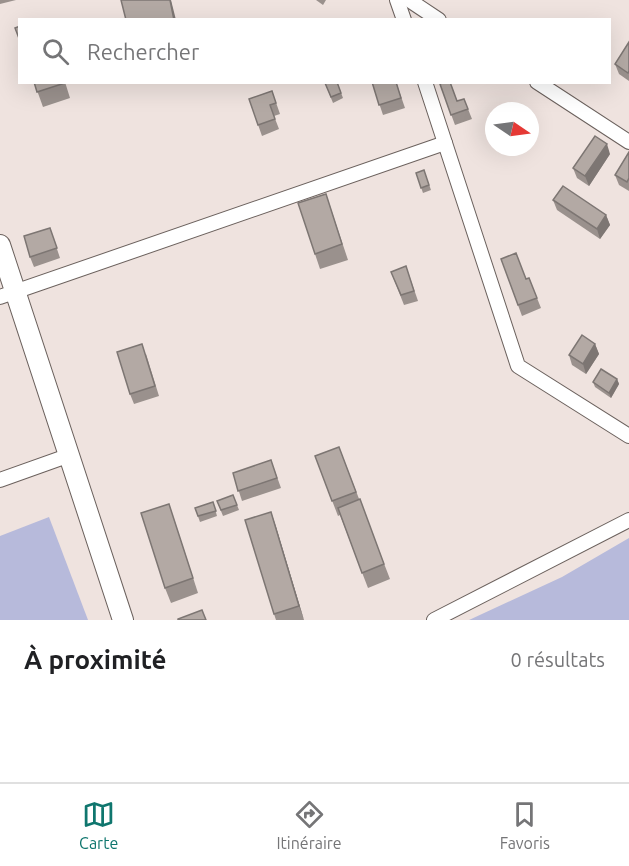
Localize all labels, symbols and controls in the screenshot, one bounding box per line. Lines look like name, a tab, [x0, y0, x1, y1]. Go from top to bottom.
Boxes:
search box	[18, 18, 611, 84]
icon: search	[39, 35, 72, 68]
text: Rechercher	[87, 39, 199, 64]
north arrow	[485, 102, 539, 156]
text: À proximité	[24, 645, 166, 674]
text: 0 résultats	[511, 648, 605, 671]
tab: Carte	[79, 798, 118, 852]
tab: Itinéraire	[276, 798, 342, 852]
tab: Favoris	[500, 798, 550, 852]

